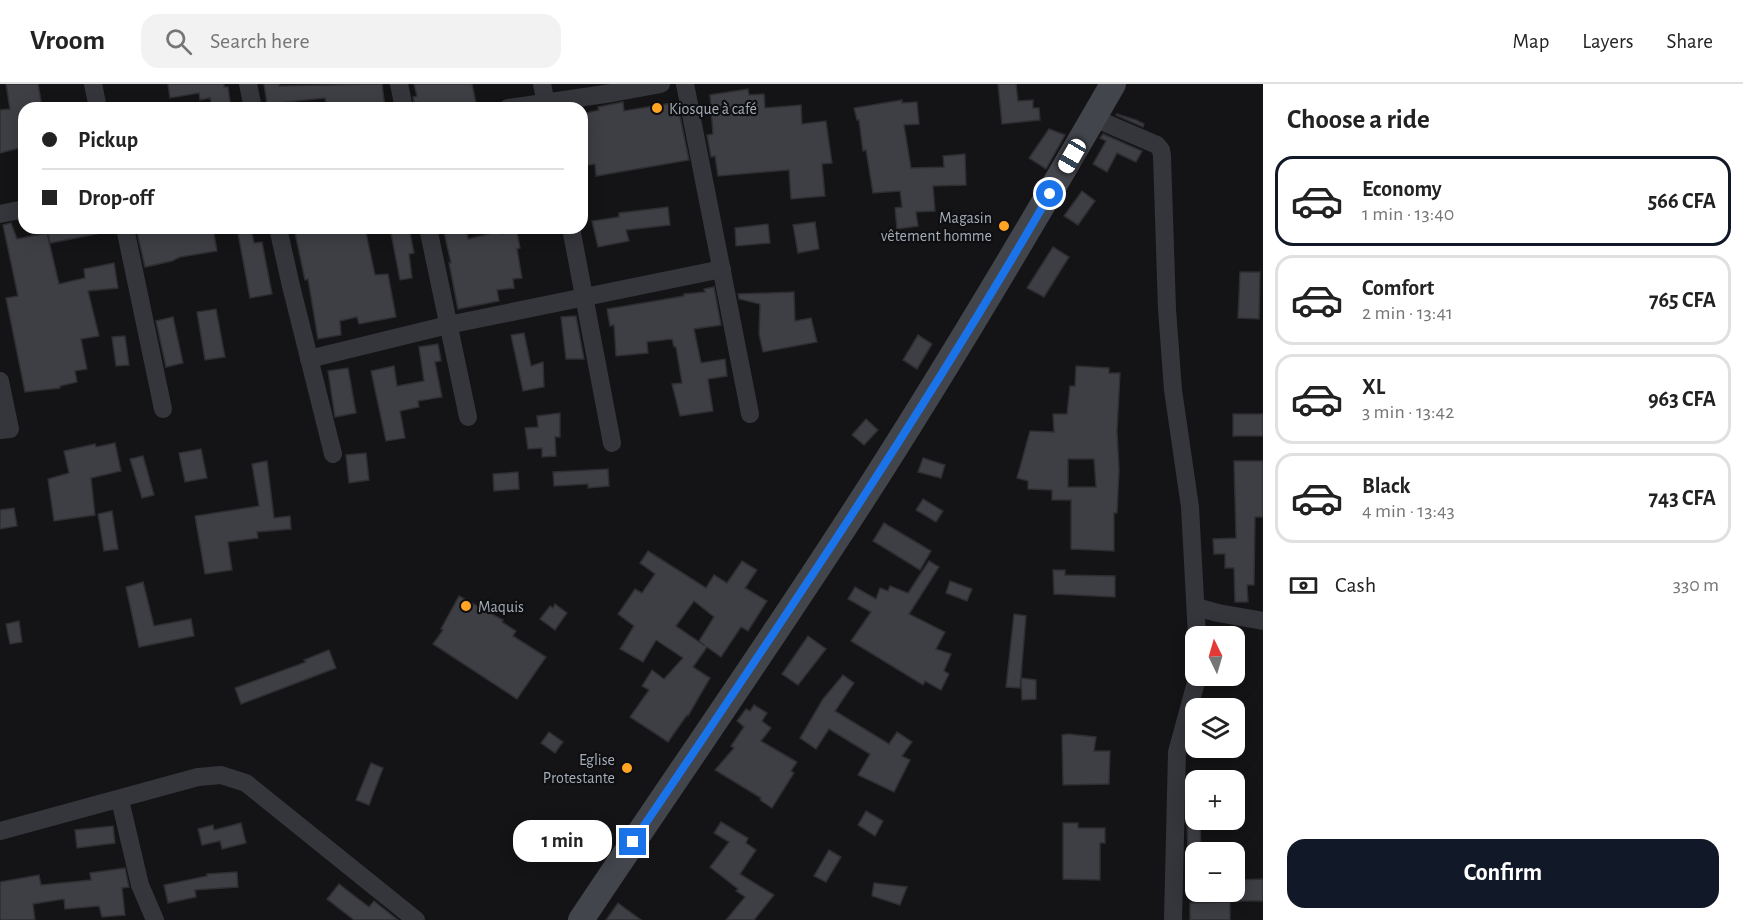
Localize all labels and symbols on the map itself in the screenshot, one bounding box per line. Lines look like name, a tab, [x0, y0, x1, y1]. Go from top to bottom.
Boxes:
marker: Kiosque à café	[650, 101, 664, 115]
place label: Kiosque à café	[669, 101, 757, 117]
car	[1055, 136, 1089, 176]
route start	[1036, 180, 1063, 207]
place label: Magasin vêtement homme	[881, 210, 992, 244]
marker: Magasin vêtement homme	[997, 219, 1011, 233]
marker: Maquis	[459, 599, 473, 613]
place label: Maquis	[478, 599, 524, 615]
north arrow	[1185, 626, 1245, 686]
place label: Eglise Protestante	[543, 752, 615, 786]
marker: Eglise Protestante	[620, 761, 634, 775]
callout: 1 min	[513, 821, 612, 863]
route end	[619, 828, 646, 855]

